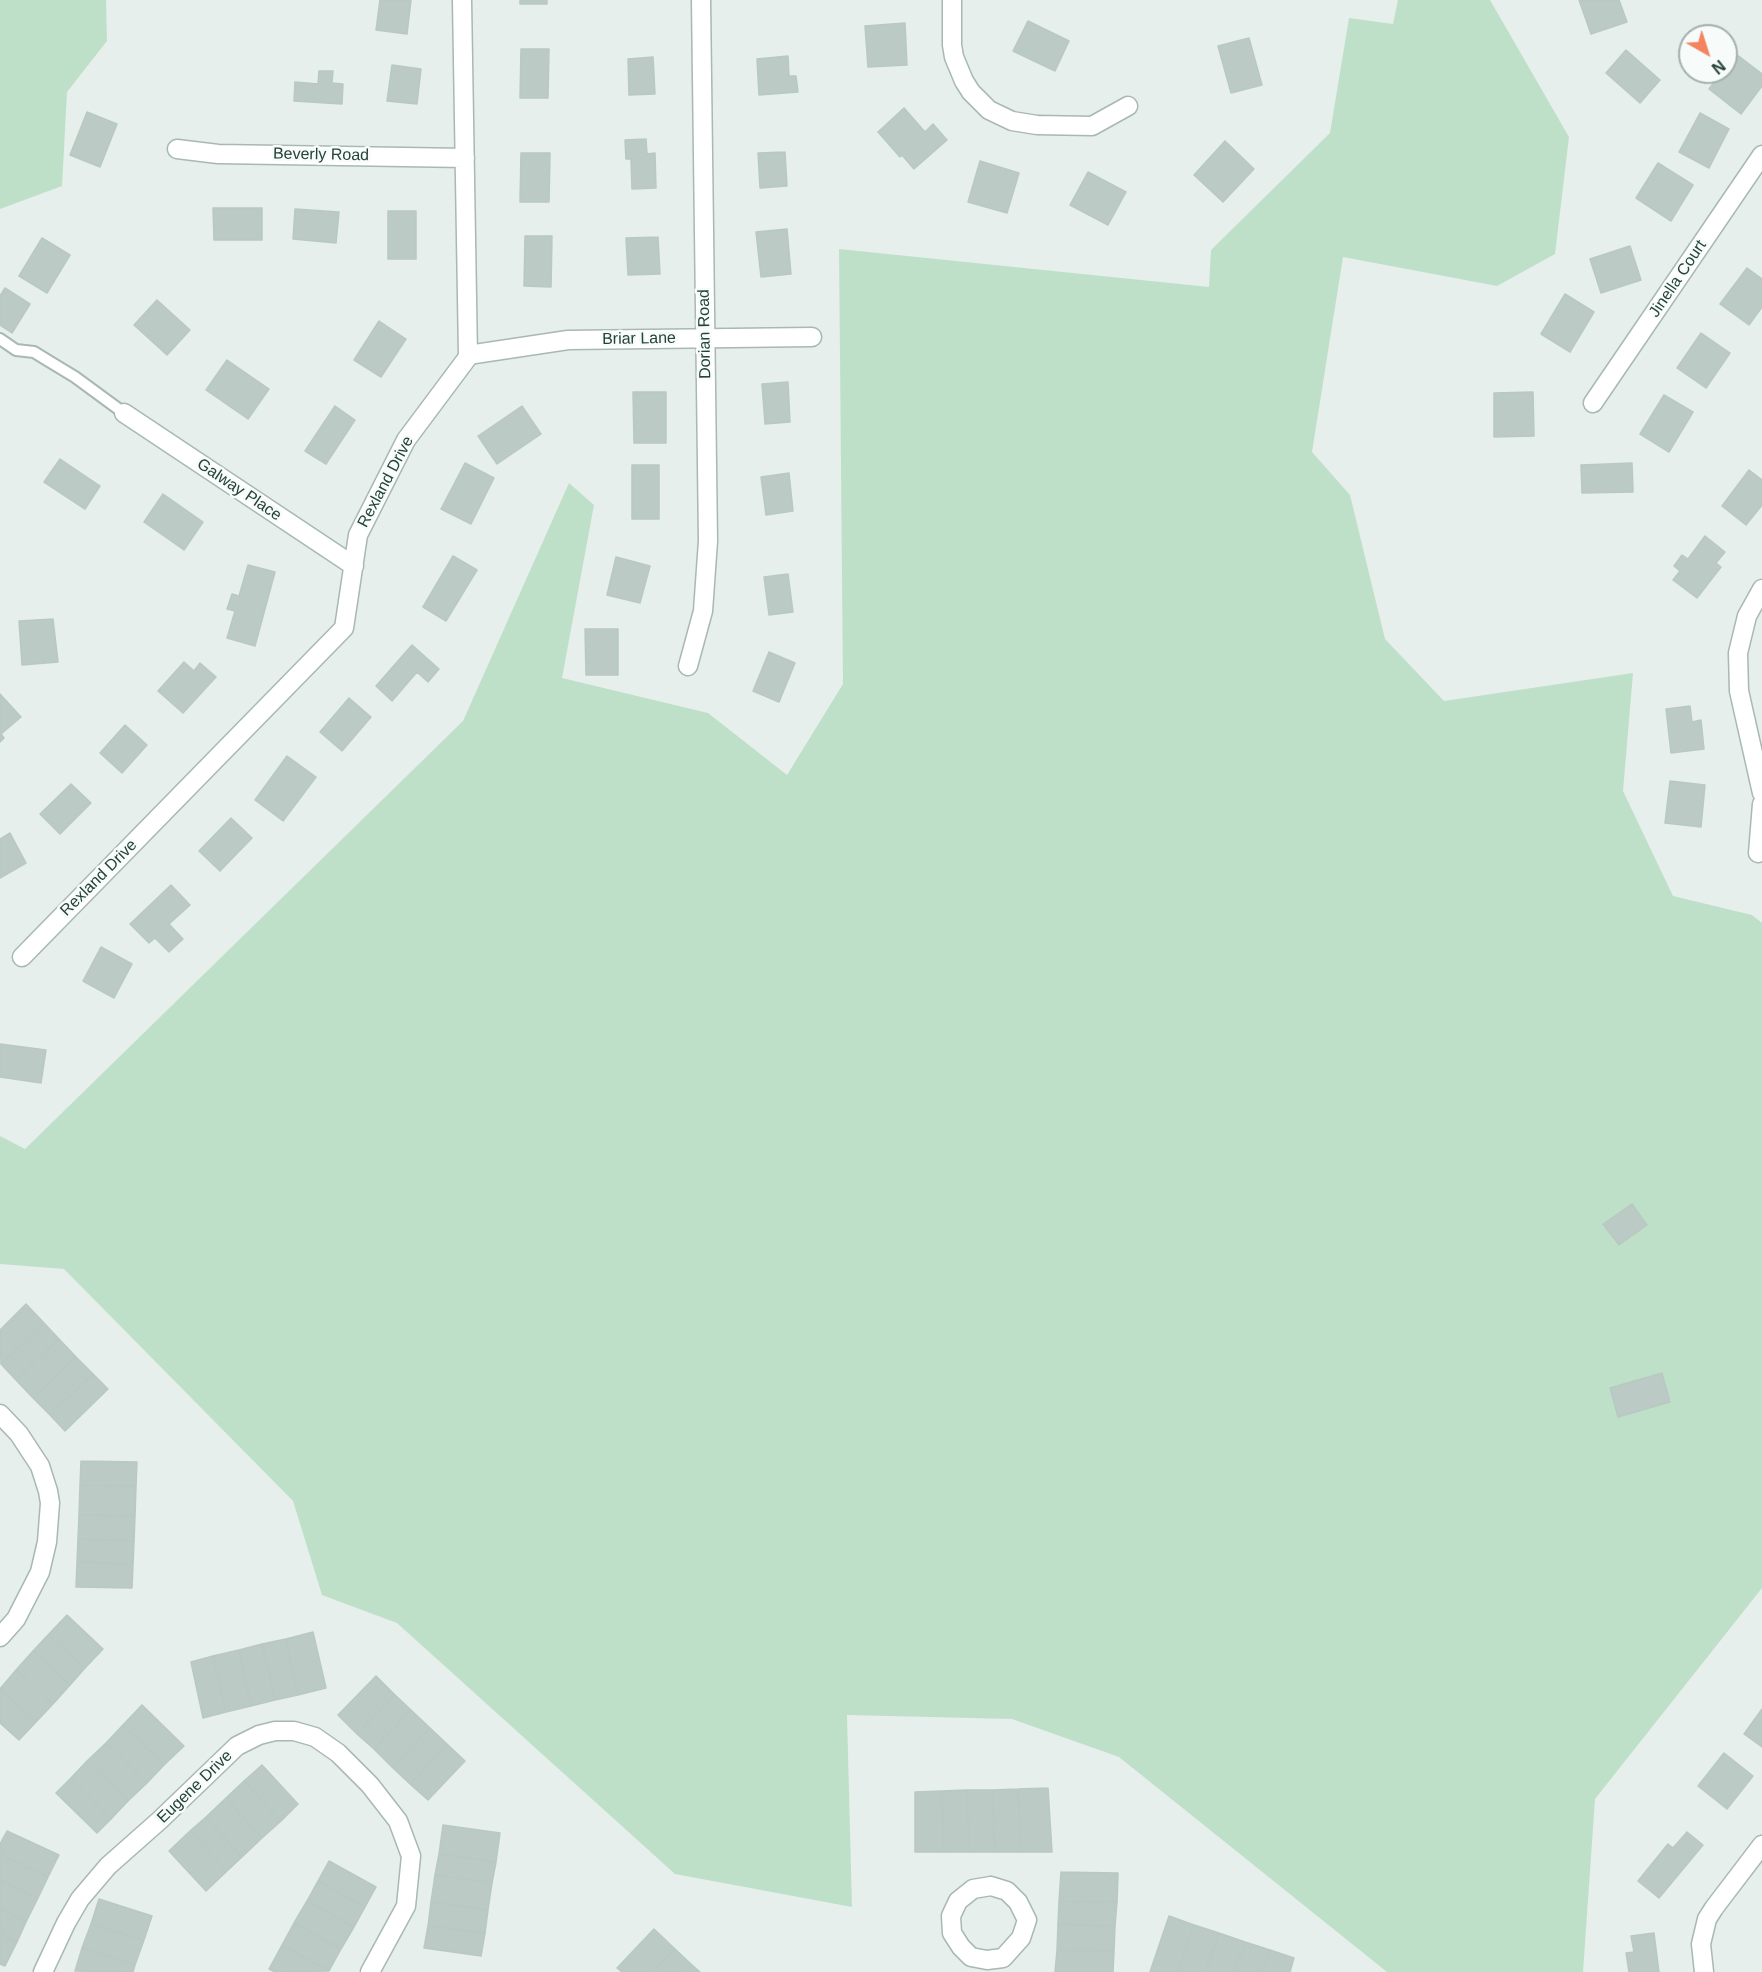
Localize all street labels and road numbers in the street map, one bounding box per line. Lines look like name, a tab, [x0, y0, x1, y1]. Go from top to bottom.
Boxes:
street label: Beverly Road	[273, 145, 369, 165]
street label: Jinella Court	[1645, 237, 1711, 321]
street label: Dorian Road	[695, 289, 715, 379]
street label: Briar Lane	[602, 329, 676, 349]
street label: Rexland Drive	[354, 433, 418, 531]
street label: Galway Place	[193, 455, 285, 525]
street label: Rexland Drive	[57, 836, 141, 920]
street label: Eugene Drive	[153, 1746, 237, 1828]

